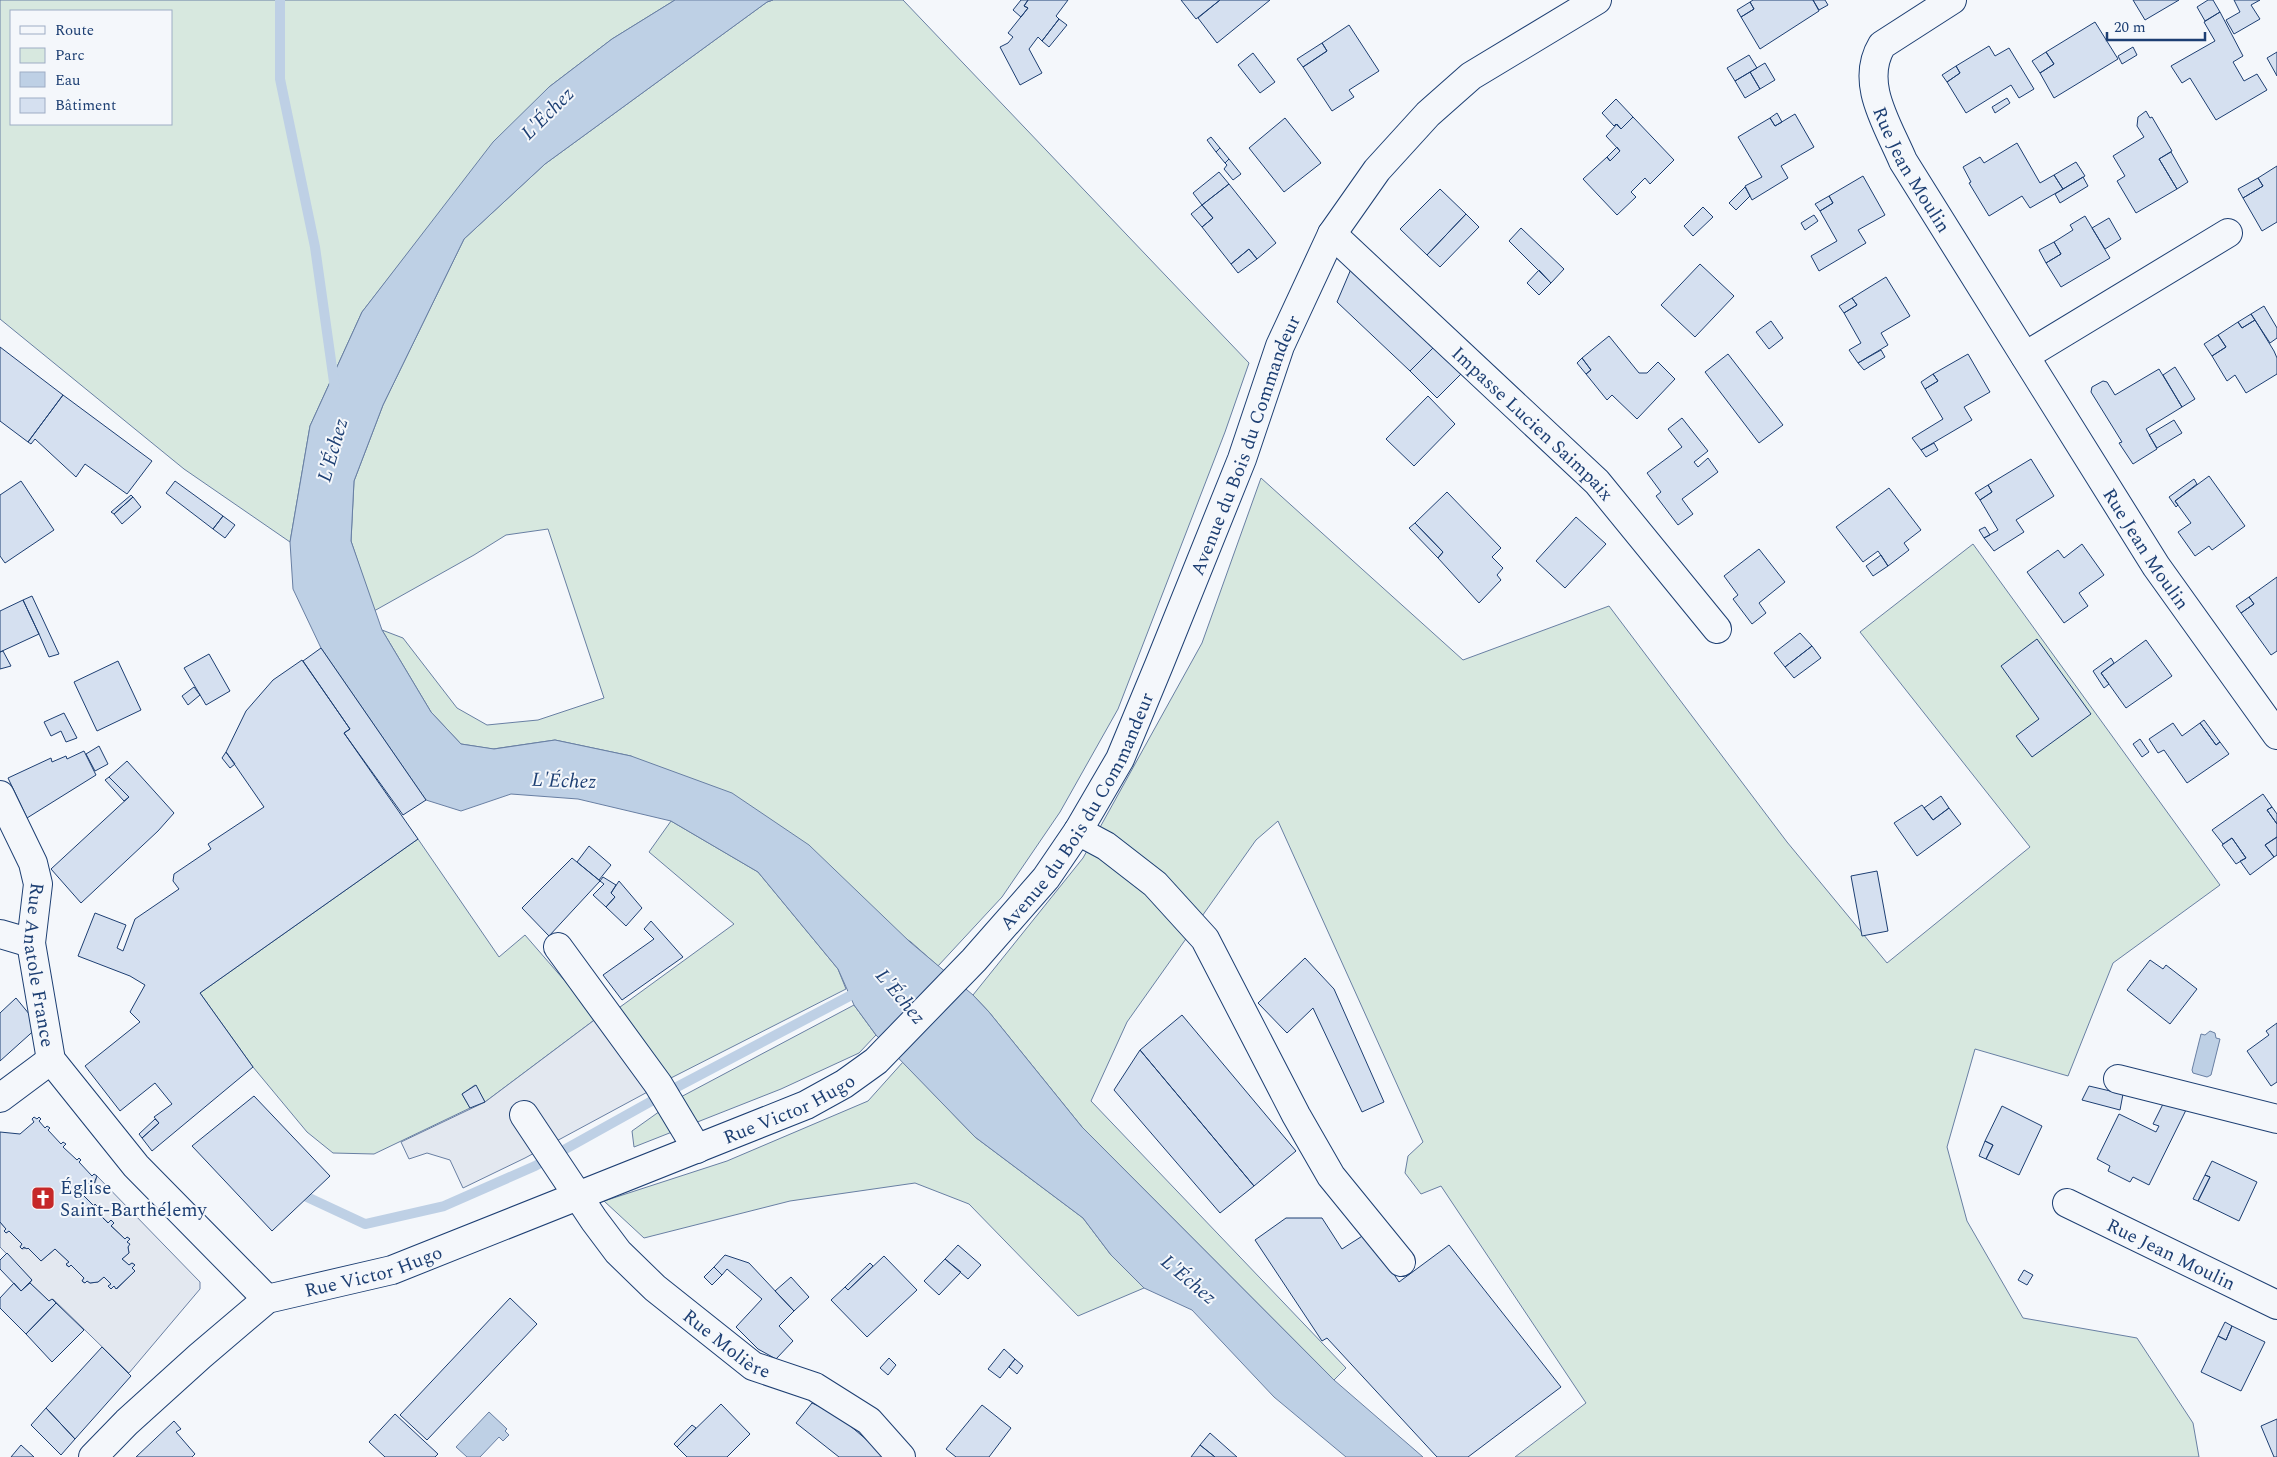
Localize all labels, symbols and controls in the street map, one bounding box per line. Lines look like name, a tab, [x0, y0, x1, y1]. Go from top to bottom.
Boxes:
legend	[10, 10, 172, 125]
scale bar	[2107, 10, 2204, 42]
text: 20 m	[2114, 16, 2146, 39]
text: Route	[55, 19, 94, 42]
text: Parc	[55, 44, 85, 67]
text: Eau	[55, 69, 81, 92]
water label: L'Échez	[514, 80, 581, 147]
text: Bâtiment	[55, 94, 116, 117]
street label: Rue Jean Moulin	[1864, 103, 1957, 239]
street label: Avenue du Bois du Commandeur	[1184, 310, 1309, 580]
street label: Impasse Lucien Saimpaix	[1444, 340, 1620, 508]
water label: L'Échez	[310, 415, 356, 486]
street label: Rue Jean Moulin	[2095, 483, 2196, 616]
street label: Avenue du Bois du Commandeur	[993, 688, 1162, 938]
water label: L'Échez	[531, 765, 597, 797]
street label: Rue Anatole France	[15, 881, 62, 1050]
water label: L'Échez	[868, 962, 933, 1031]
street label: Rue Victor Hugo	[719, 1067, 862, 1153]
place label: Église Saint-Barthélemy	[60, 1174, 207, 1225]
church icon: Église Saint-Barthélemy	[30, 1185, 56, 1211]
street label: Rue Jean Moulin	[2101, 1211, 2240, 1299]
street label: Rue Victor Hugo	[302, 1238, 447, 1306]
water label: L'Échez	[1154, 1247, 1223, 1312]
street label: Rue Molière	[676, 1302, 774, 1387]

